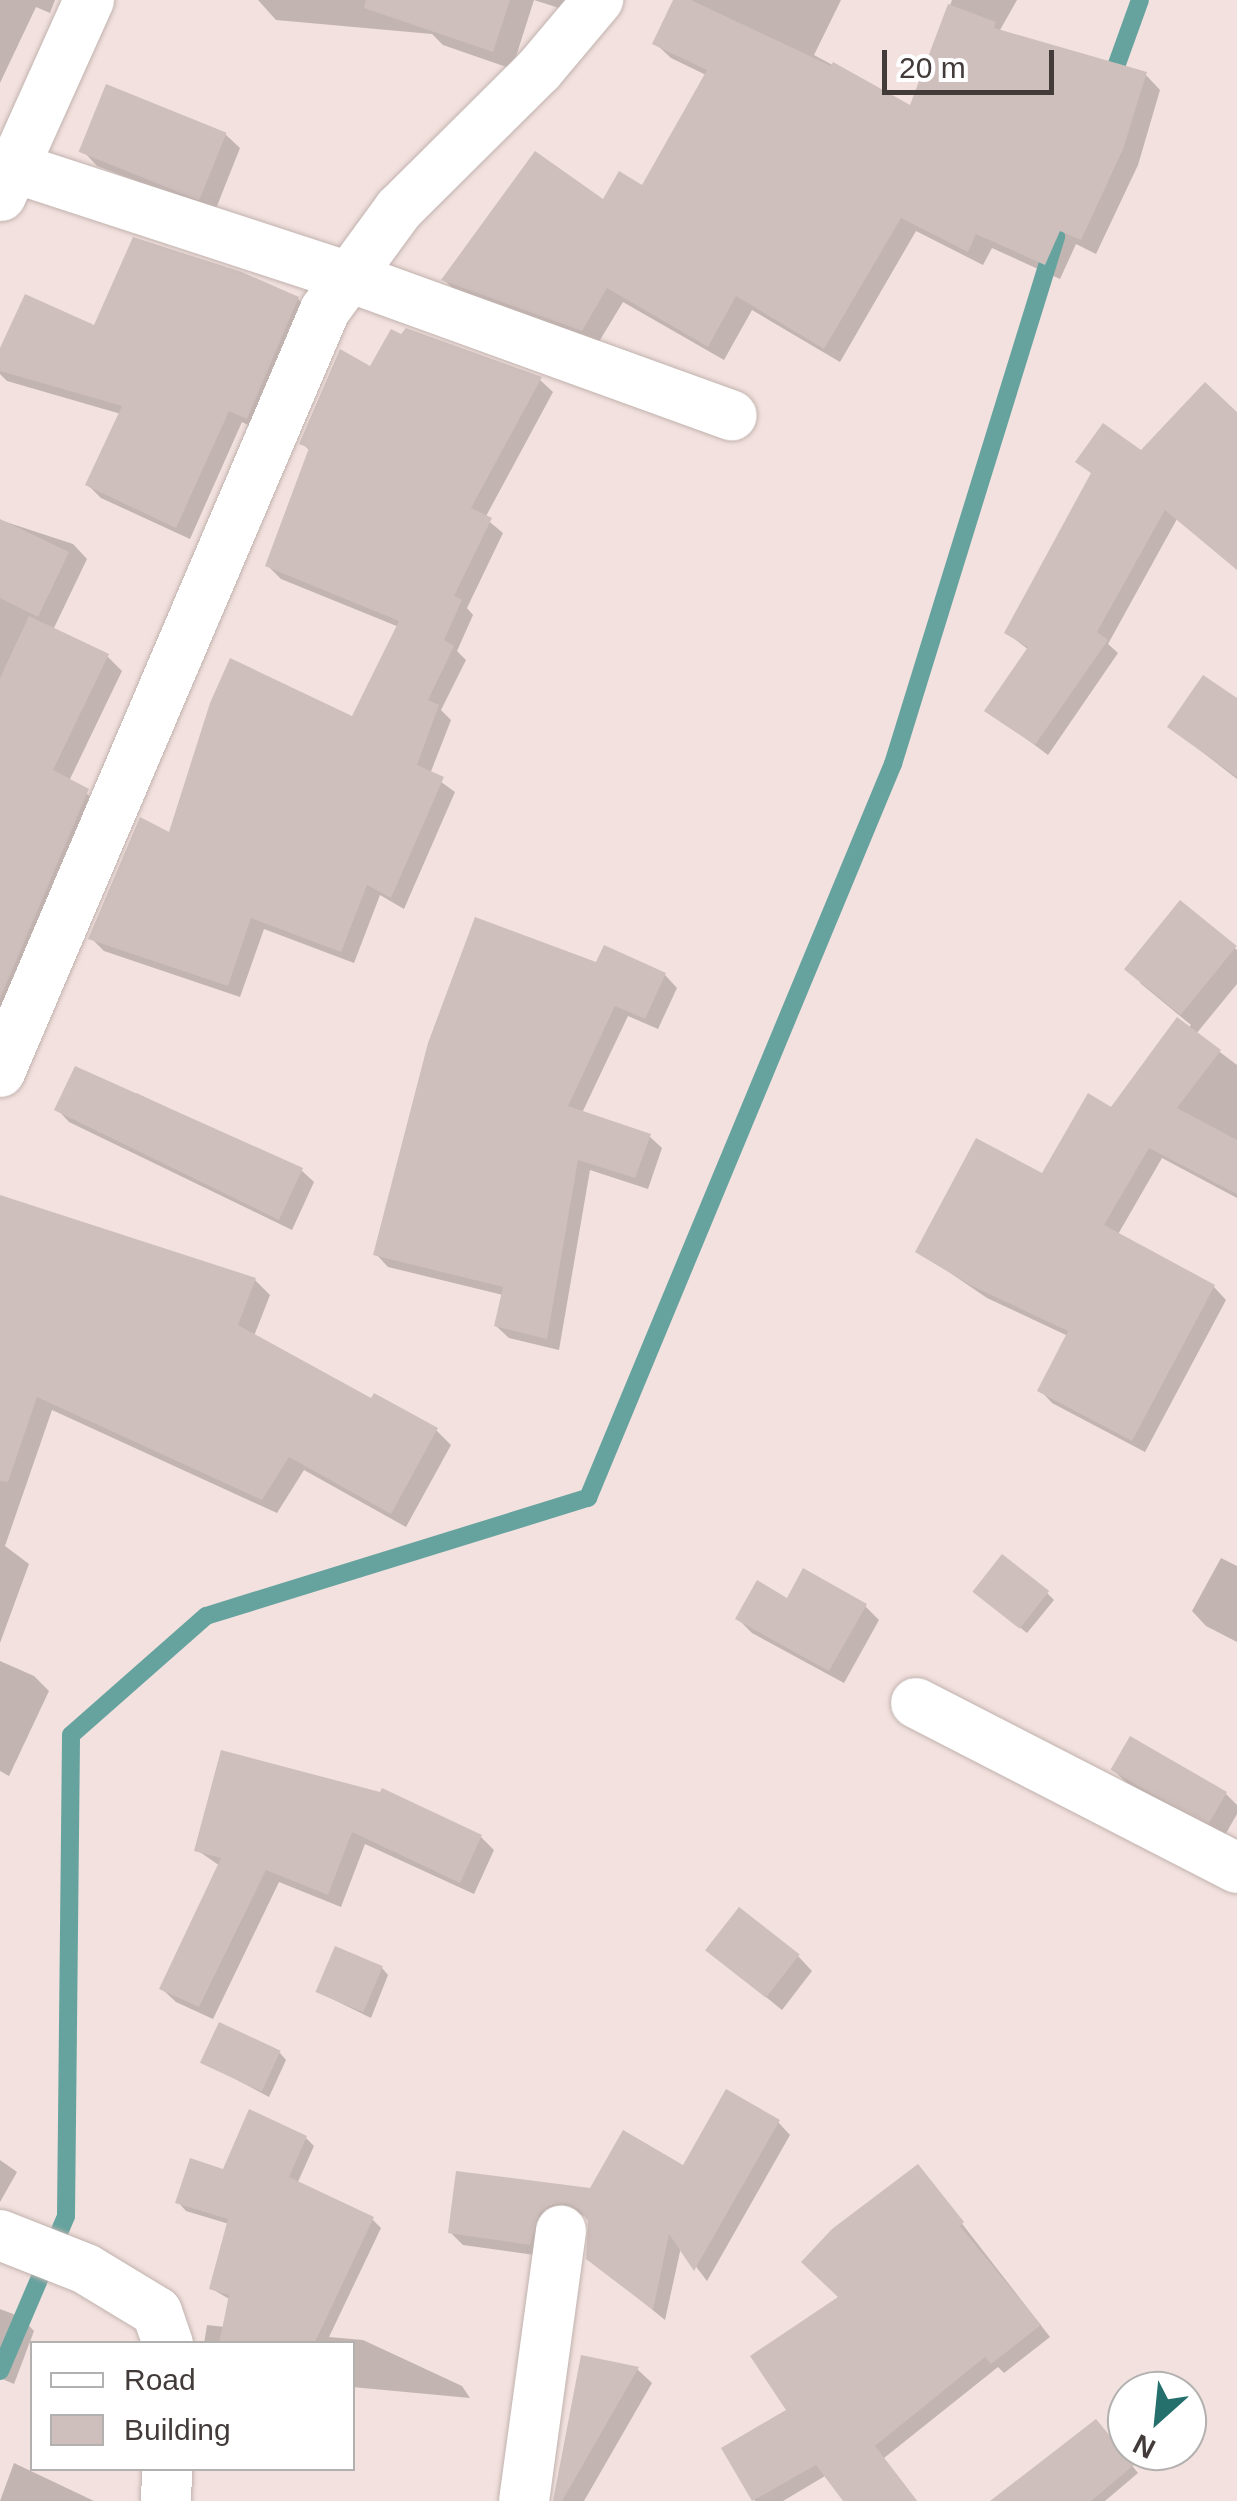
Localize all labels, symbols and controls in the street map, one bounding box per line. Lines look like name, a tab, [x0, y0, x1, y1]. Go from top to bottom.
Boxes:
scale bar	[887, 30, 1060, 92]
text: 20 m	[899, 51, 966, 84]
legend	[30, 2341, 355, 2471]
text: Road	[124, 2363, 196, 2396]
north arrow	[1107, 2371, 1207, 2471]
text: Building	[124, 2413, 231, 2446]
text: N	[1128, 2428, 1160, 2465]

